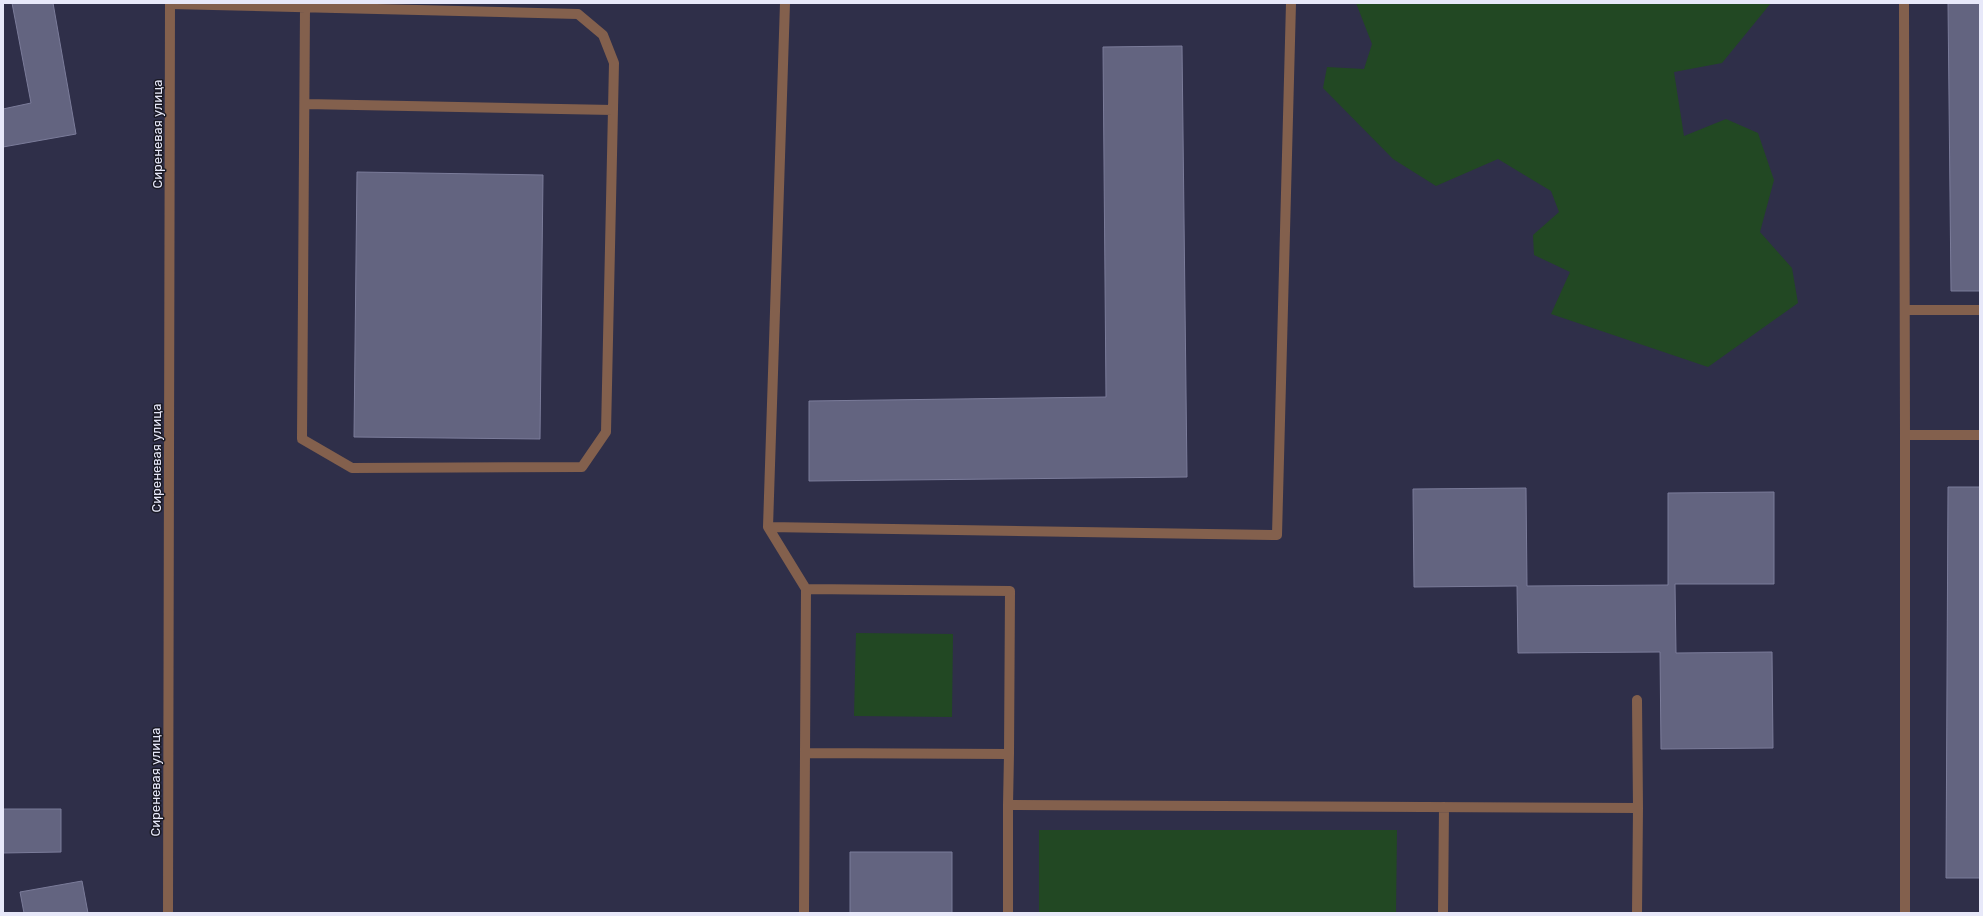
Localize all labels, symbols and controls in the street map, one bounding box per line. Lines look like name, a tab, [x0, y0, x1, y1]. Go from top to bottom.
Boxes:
street label: Сиреневая улица	[150, 80, 165, 188]
street label: Сиреневая улица	[149, 404, 164, 512]
street label: Сиреневая улица	[148, 728, 163, 836]

